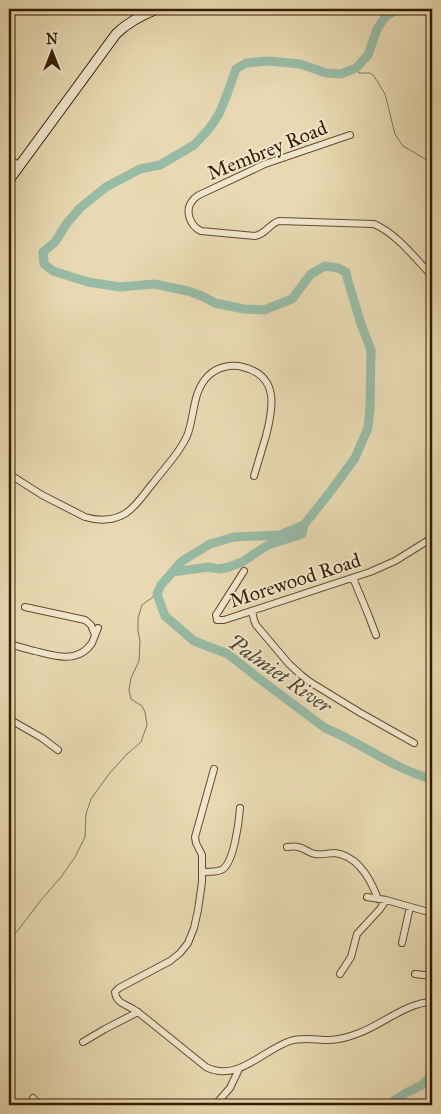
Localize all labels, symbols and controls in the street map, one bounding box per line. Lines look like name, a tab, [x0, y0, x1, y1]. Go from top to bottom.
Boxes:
north arrow	[28, 28, 78, 78]
text: N	[46, 31, 58, 48]
street label: Membrey Road	[204, 115, 330, 185]
street label: Morewood Road	[226, 547, 364, 613]
water label: Palmiet River	[223, 629, 338, 720]

